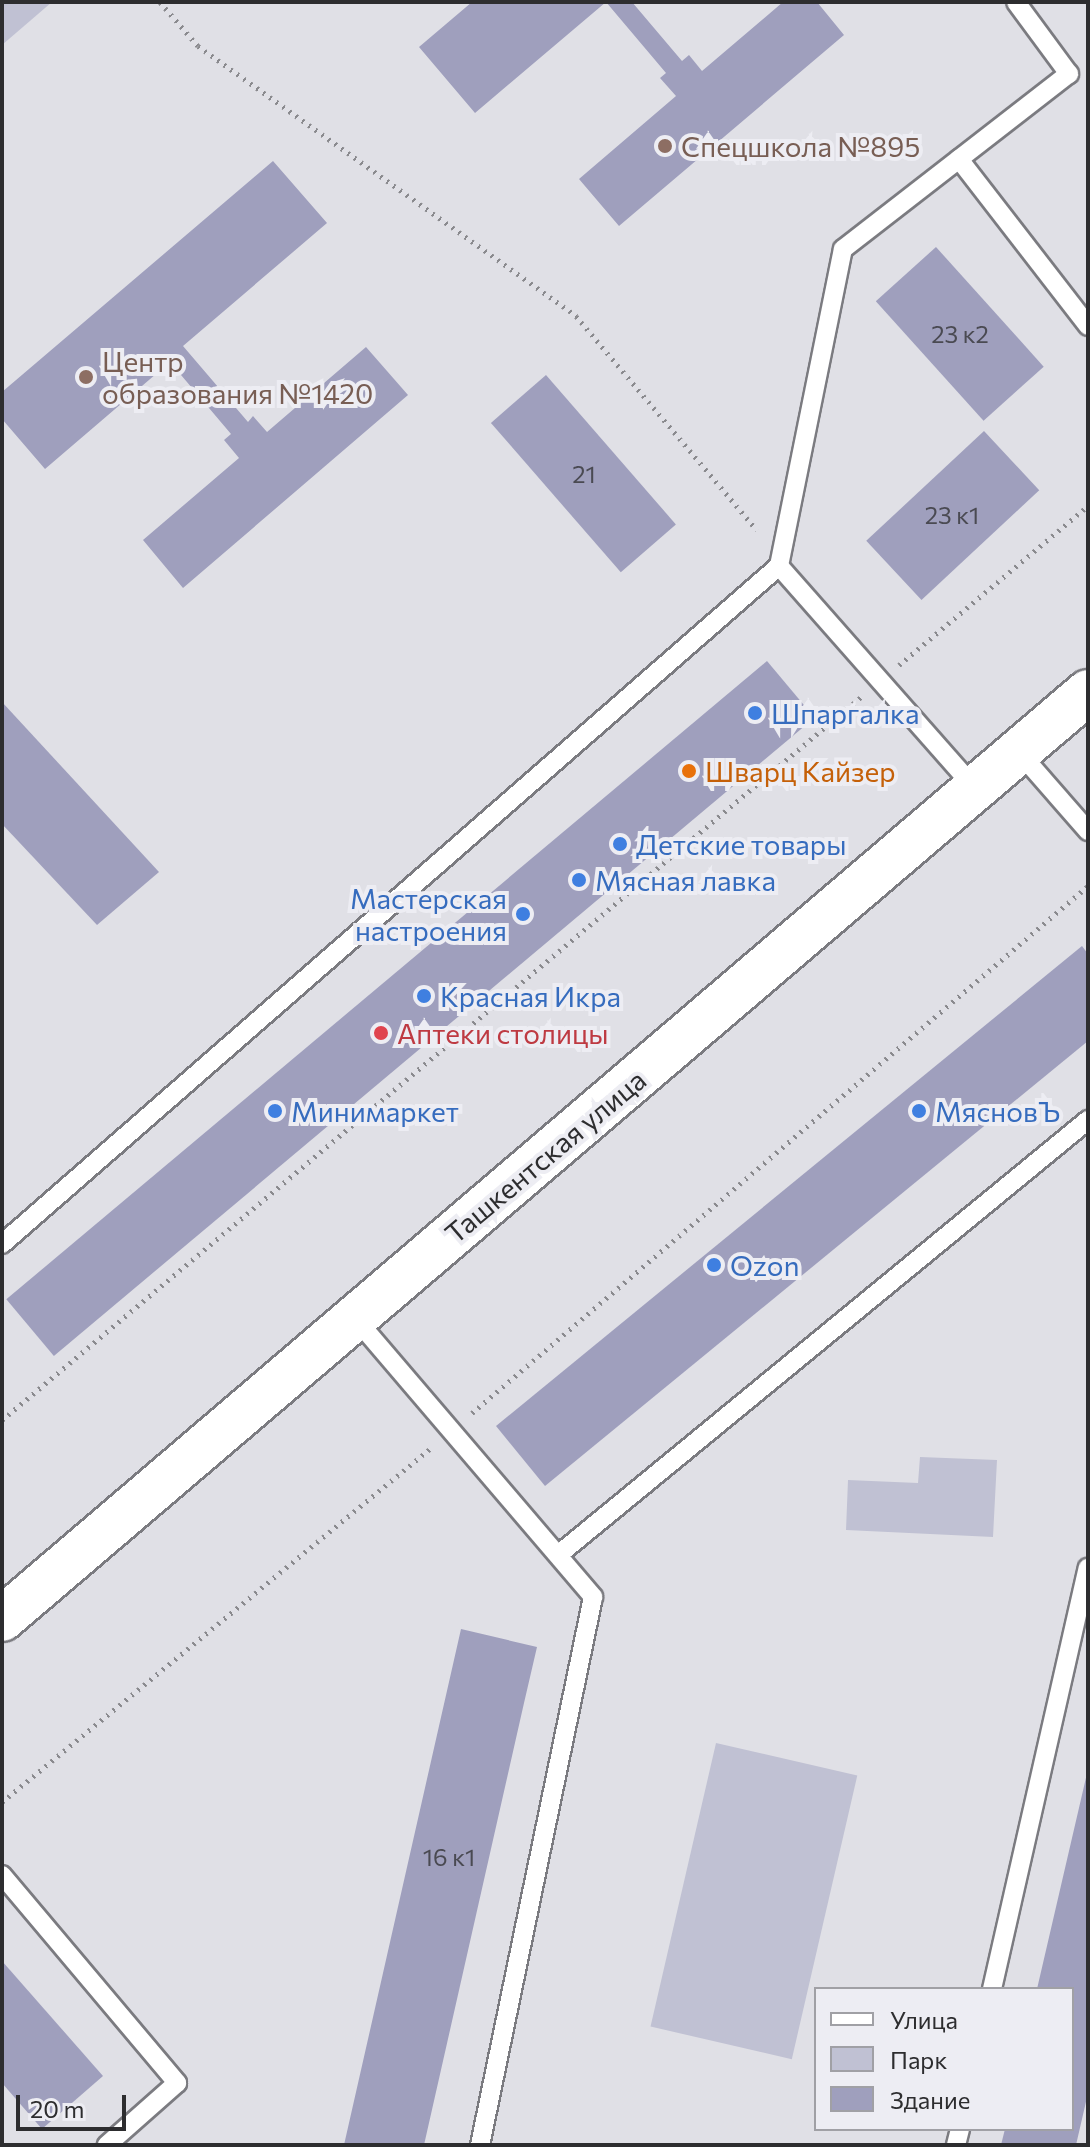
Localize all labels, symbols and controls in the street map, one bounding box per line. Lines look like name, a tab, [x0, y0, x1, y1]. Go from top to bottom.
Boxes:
place label: Спецшкола №895	[681, 129, 920, 163]
marker: Спецшкола №895	[656, 137, 674, 155]
house number: 23 к2	[931, 320, 989, 348]
place label: Центр образования №1420	[102, 344, 373, 410]
marker: Центр образования №1420	[77, 368, 95, 386]
house number: 21	[572, 460, 596, 488]
house number: 23 к1	[925, 501, 979, 529]
place label: Шпаргалка	[771, 696, 920, 730]
marker: Шпаргалка	[746, 704, 764, 722]
place label: Шварц Кайзер	[705, 754, 896, 788]
marker: Шварц Кайзер	[680, 762, 698, 780]
place label: Детские товары	[636, 827, 846, 861]
marker: Детские товары	[611, 835, 629, 853]
place label: Мясная лавка	[595, 863, 776, 897]
marker: Мясная лавка	[570, 871, 588, 889]
place label: Мастерская настроения	[350, 881, 507, 947]
marker: Мастерская настроения	[514, 905, 532, 923]
place label: Красная Икра	[440, 979, 621, 1013]
marker: Красная Икра	[415, 987, 433, 1005]
place label: Аптеки столицы	[397, 1016, 609, 1050]
marker: Аптеки столицы	[372, 1024, 390, 1042]
street label: Ташкентская улица	[438, 1062, 652, 1250]
place label: Минимаркет	[291, 1094, 459, 1128]
place label: МясновЪ	[935, 1094, 1060, 1128]
marker: Минимаркет	[266, 1102, 284, 1120]
marker: МясновЪ	[910, 1102, 928, 1120]
place label: Ozon	[730, 1248, 800, 1282]
marker: Ozon	[705, 1256, 723, 1274]
house number: 16 к1	[423, 1843, 475, 1871]
legend	[814, 1987, 1074, 2131]
text: Улица	[890, 2005, 958, 2034]
text: Парк	[890, 2045, 947, 2074]
scale bar	[20, 2079, 130, 2129]
text: Здание	[890, 2085, 970, 2114]
text: 20 m	[30, 2094, 84, 2123]

